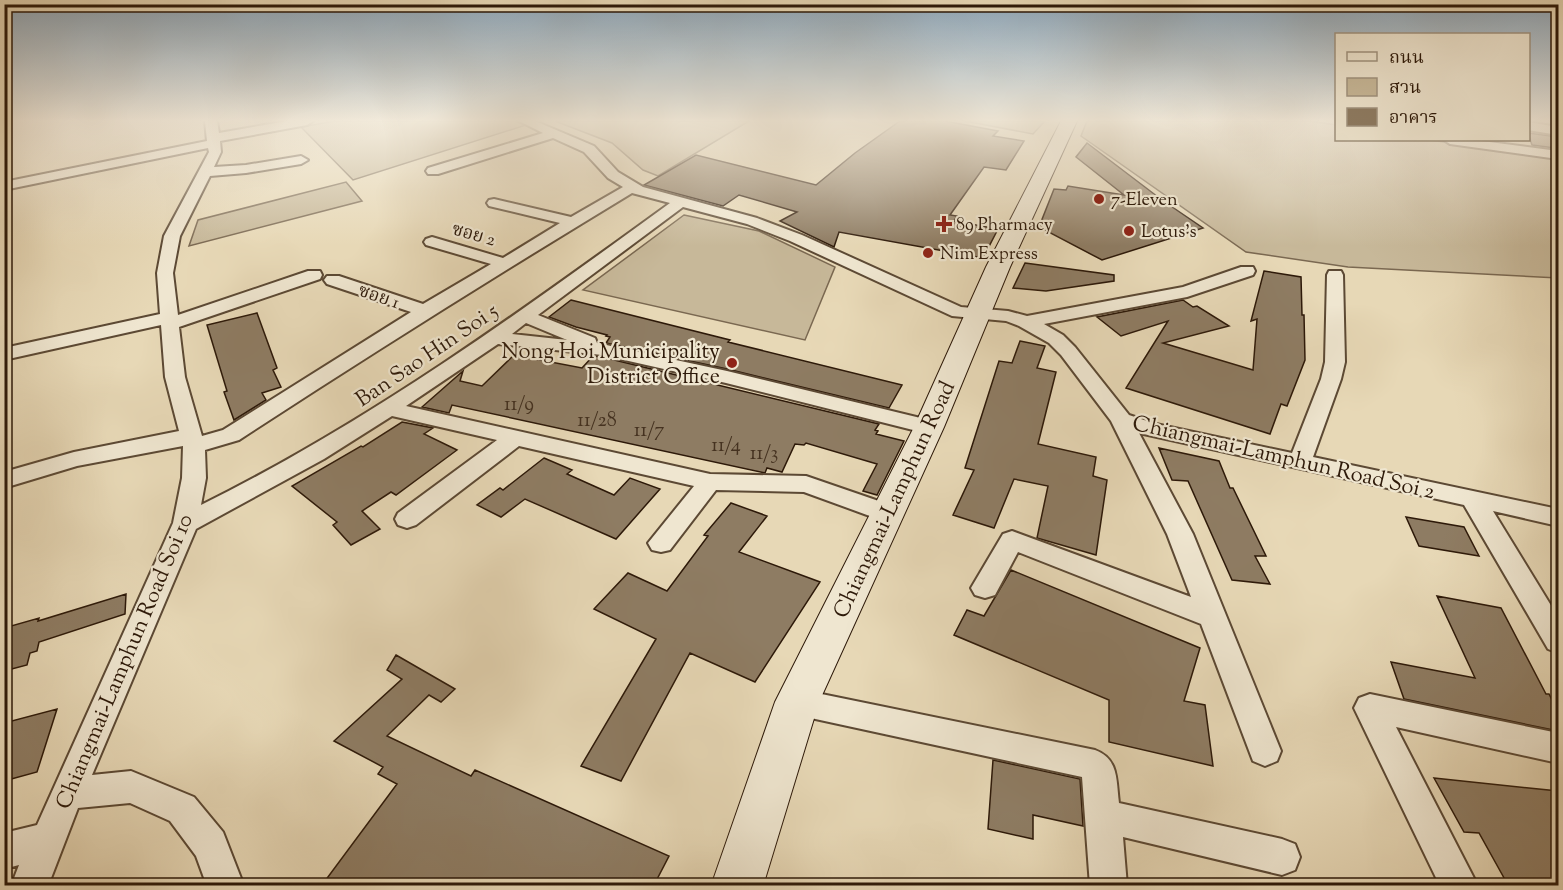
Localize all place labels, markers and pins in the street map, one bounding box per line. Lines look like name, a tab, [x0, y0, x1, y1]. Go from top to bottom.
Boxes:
place label: 7-Eleven	[1111, 188, 1178, 214]
marker: 7-Eleven	[1092, 192, 1106, 206]
place label: 89 Pharmacy	[956, 213, 1053, 239]
marker: 89 Pharmacy	[937, 217, 951, 231]
place label: Lotus's	[1141, 220, 1197, 246]
marker: Lotus's	[1122, 224, 1136, 238]
place label: Nim Express	[940, 242, 1038, 268]
marker: Nim Express	[921, 246, 935, 260]
place label: Nong Hoi Municipality District Office	[501, 337, 720, 394]
marker: Nong Hoi Municipality District Office	[725, 356, 739, 370]

